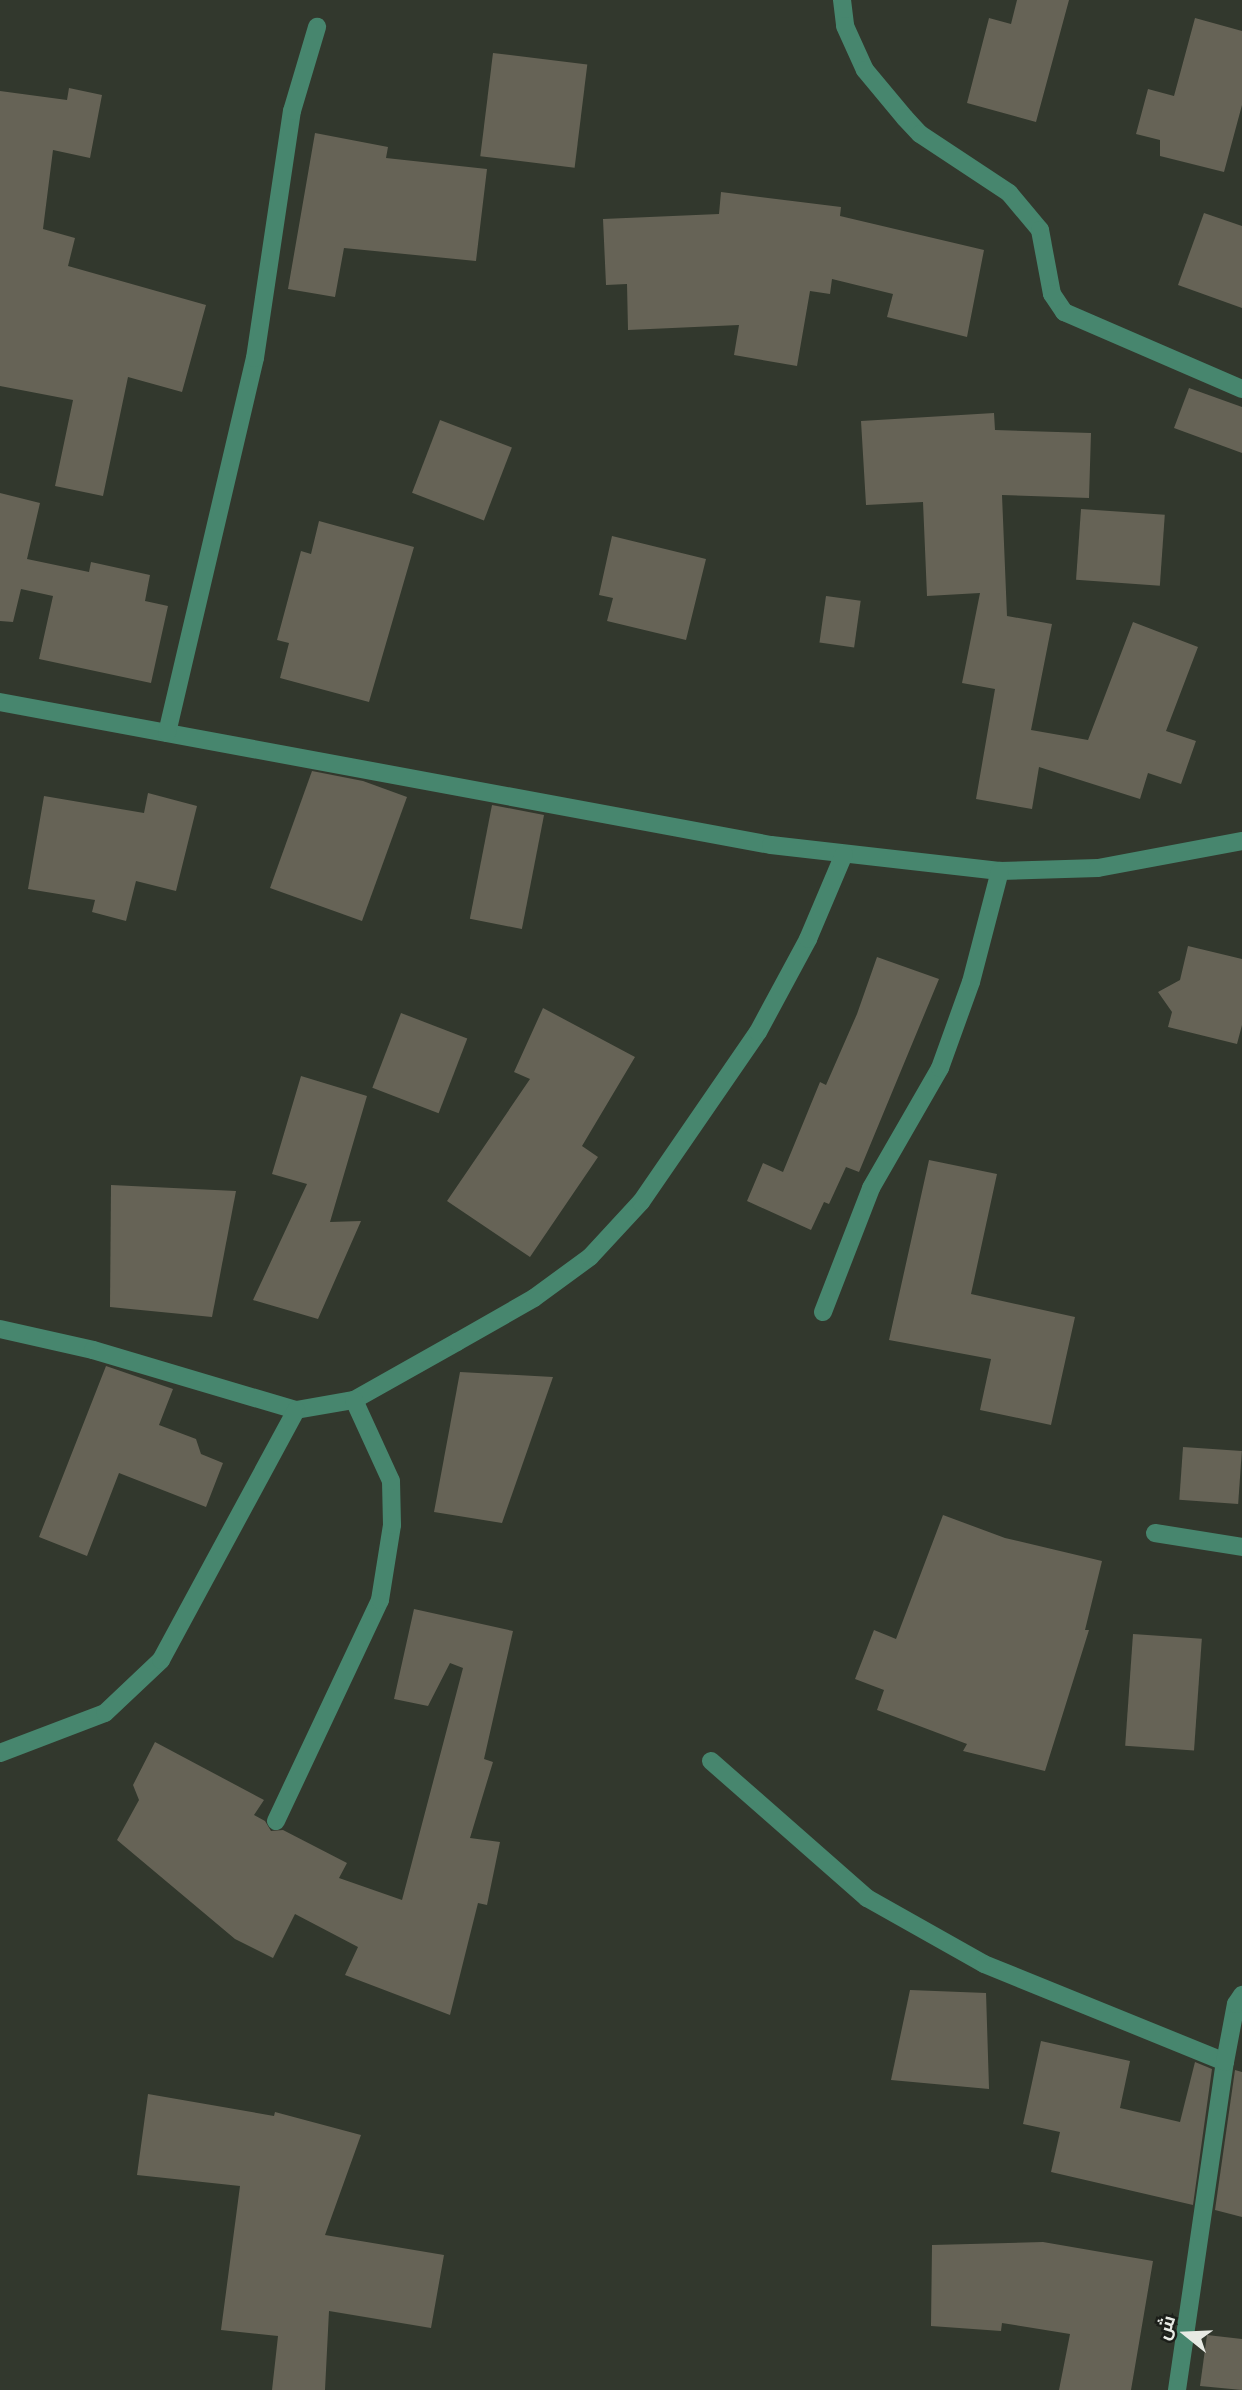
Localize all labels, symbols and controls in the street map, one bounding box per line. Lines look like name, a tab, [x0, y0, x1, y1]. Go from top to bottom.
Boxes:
north arrow	[1151, 2299, 1221, 2369]
text: ش	[1151, 2312, 1180, 2343]

